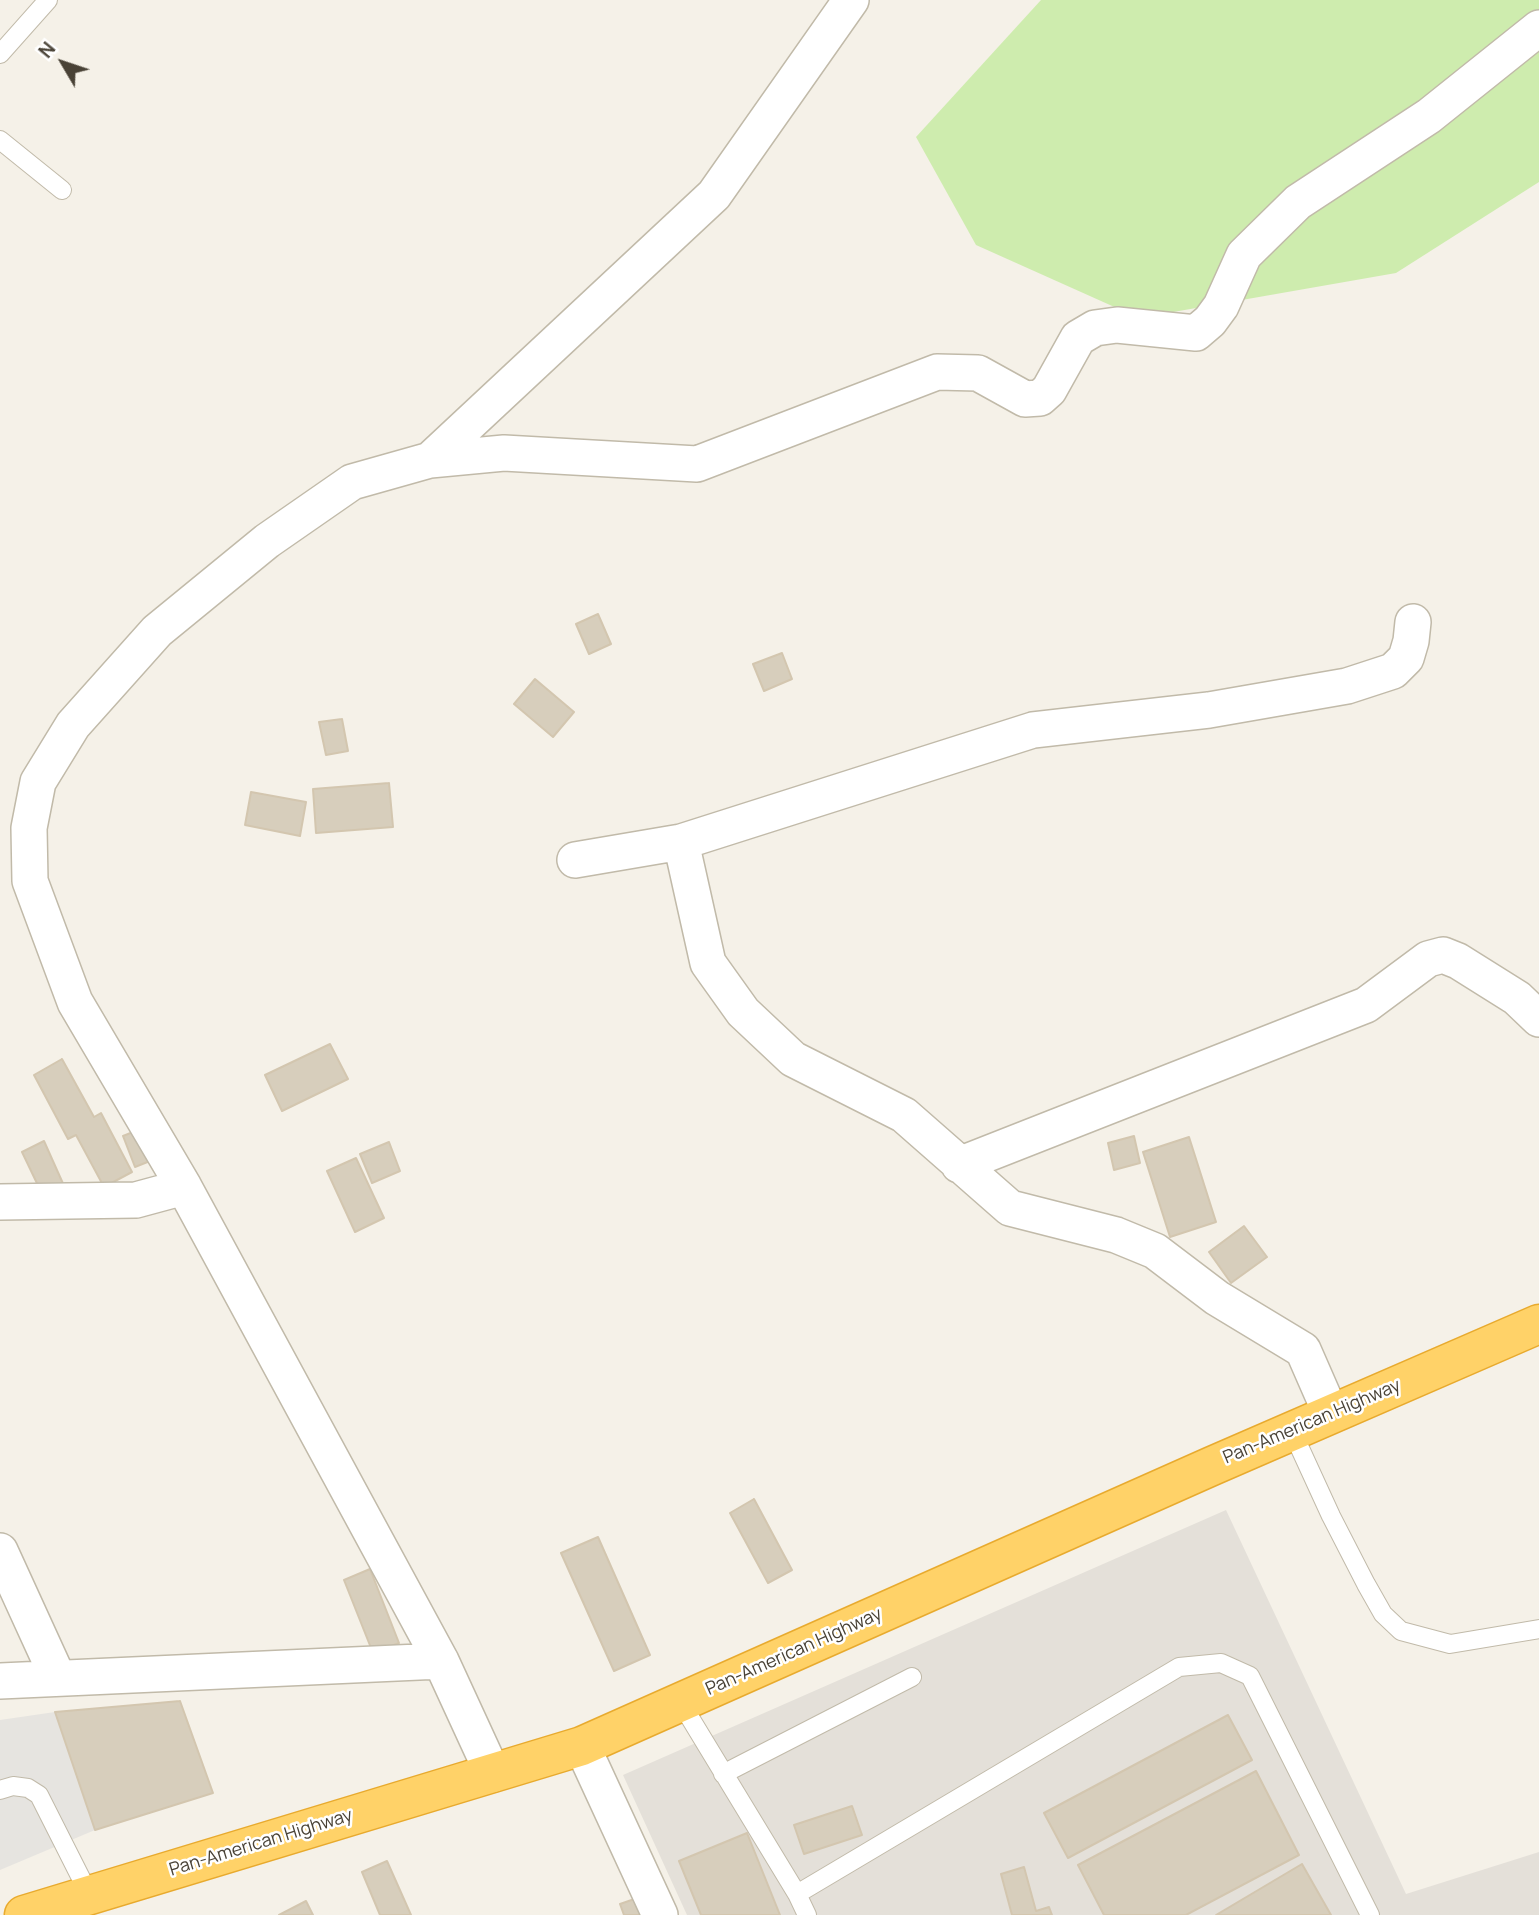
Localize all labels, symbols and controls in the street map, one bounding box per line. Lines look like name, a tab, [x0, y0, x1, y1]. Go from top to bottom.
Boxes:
north arrow	[28, 28, 98, 98]
text: N	[32, 36, 61, 63]
street label: Pan-American Highway	[1220, 1375, 1404, 1469]
street label: Pan-American Highway	[703, 1603, 885, 1701]
street label: Pan-American Highway	[167, 1805, 355, 1881]

